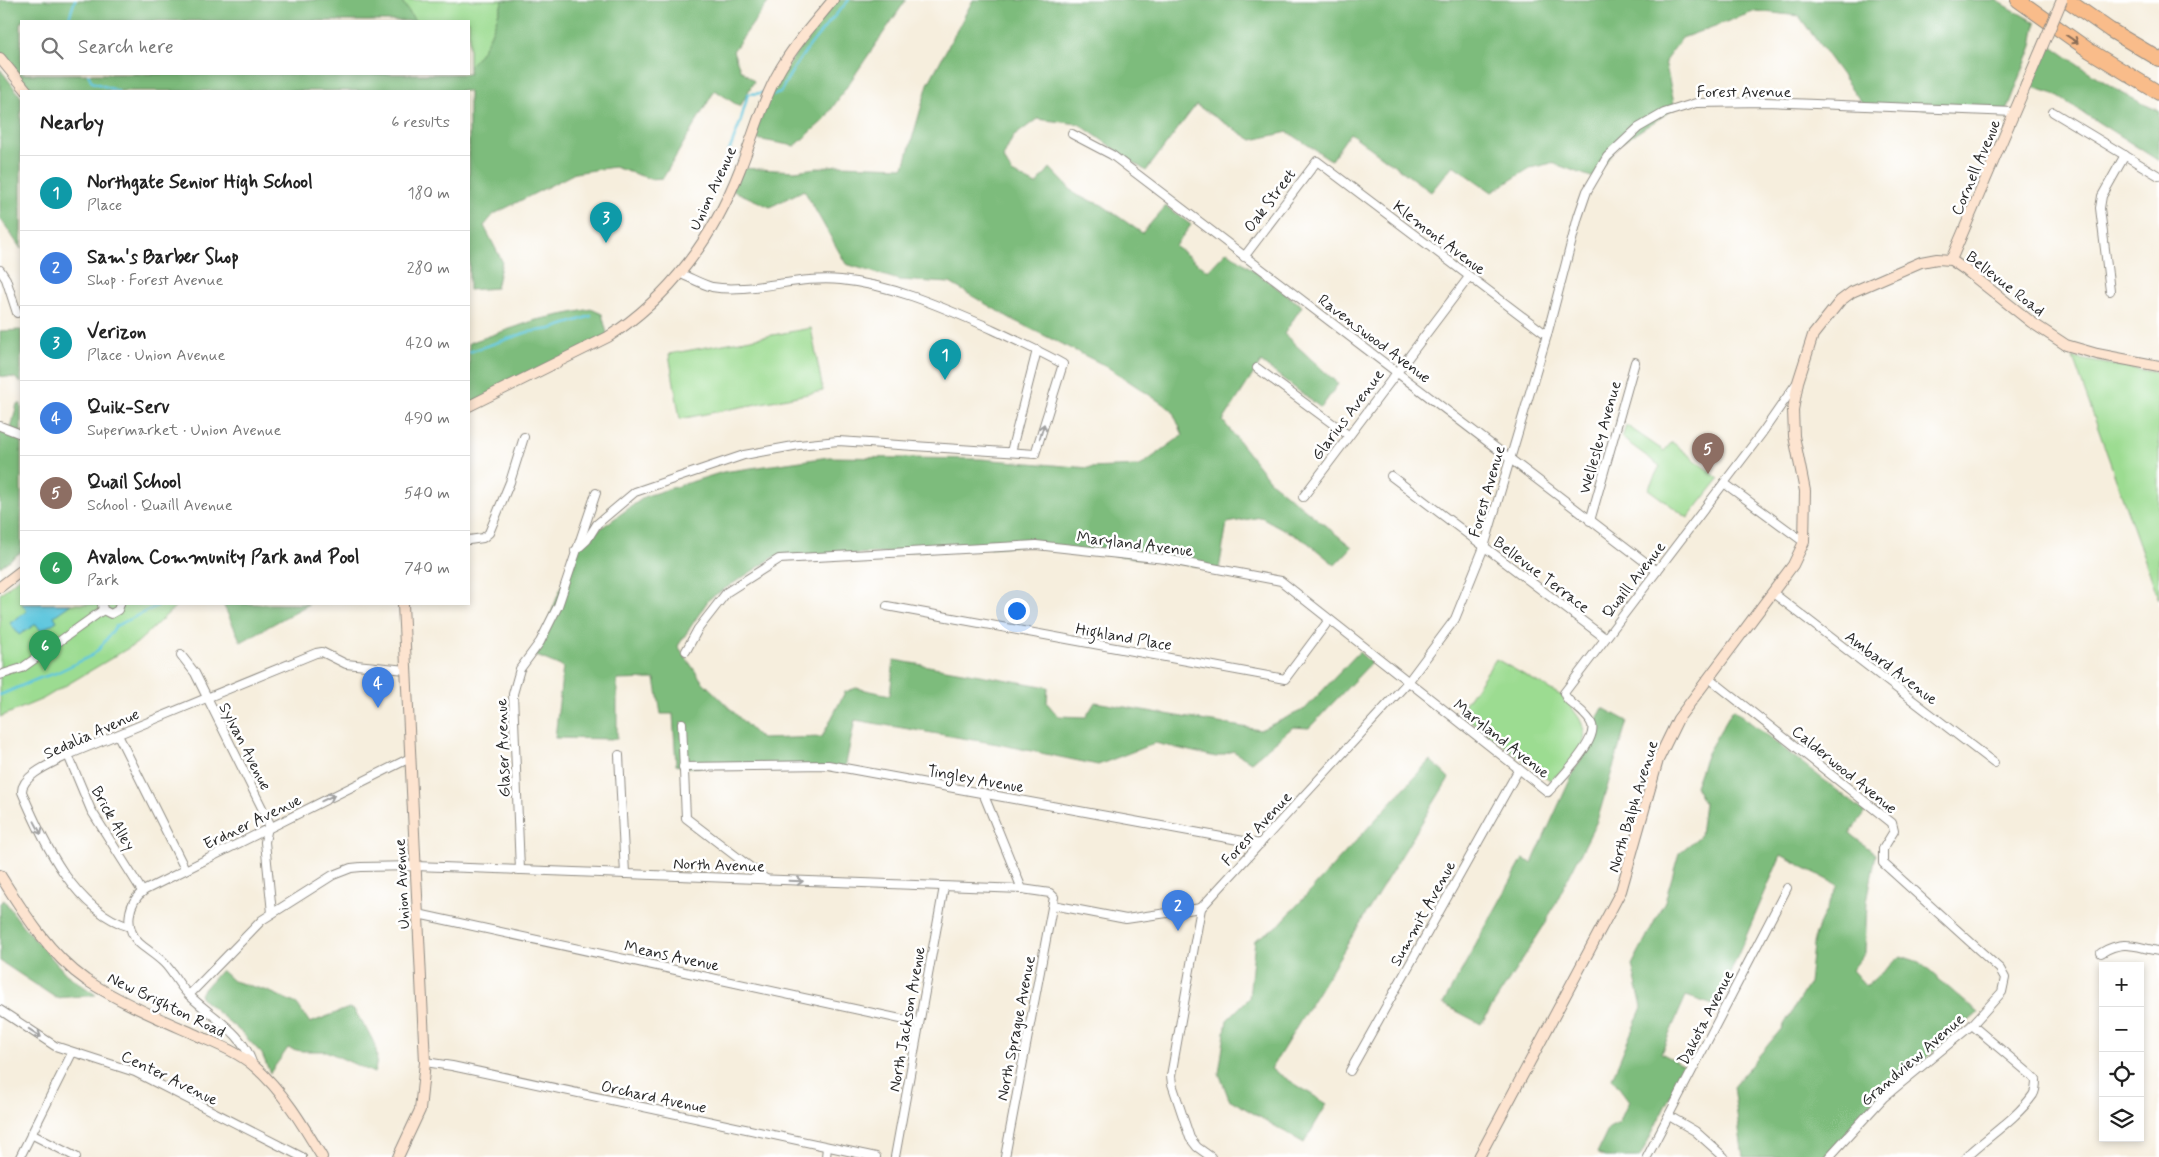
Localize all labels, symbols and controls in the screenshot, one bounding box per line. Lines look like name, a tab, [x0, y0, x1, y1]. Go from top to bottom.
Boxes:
search box	[20, 20, 470, 75]
icon: search	[38, 34, 66, 62]
one-way arrow	[2065, 34, 2079, 44]
text: Search here	[78, 35, 174, 60]
street label: Forest Avenue	[1697, 82, 1791, 103]
text: Nearby	[40, 109, 104, 137]
text: 6 results	[391, 112, 450, 133]
street label: Cornell Avenue	[1947, 116, 2006, 219]
street label: Union Avenue	[685, 143, 742, 234]
street label: Oak Street	[1240, 165, 1301, 237]
text: Northgate Senior High School	[87, 170, 313, 195]
text: 1	[52, 183, 60, 204]
text: 180 m	[407, 183, 450, 204]
text: Place	[87, 195, 122, 216]
street label: Klemont Avenue	[1388, 196, 1490, 280]
pin: 3	[590, 202, 622, 243]
text: Sam's Barber Shop	[87, 245, 239, 270]
street label: Bellevue Road	[1961, 247, 2049, 322]
text: 2	[52, 258, 60, 279]
text: 280 m	[407, 258, 450, 279]
text: Shop · Forest Avenue	[87, 270, 223, 291]
street label: Ravenswood Avenue	[1313, 290, 1435, 389]
text: Verizon	[87, 320, 146, 345]
text: 3	[52, 333, 60, 354]
text: 420 m	[406, 333, 450, 354]
pin: 1	[929, 339, 961, 380]
text: Place · Union Avenue	[87, 345, 225, 366]
street label: Glarius Avenue	[1307, 365, 1389, 465]
street label: Wellesley Avenue	[1574, 378, 1627, 496]
text: Quik-Serv	[87, 395, 170, 420]
text: 4	[51, 408, 61, 429]
text: 490 m	[404, 408, 450, 429]
text: Supermarket · Union Avenue	[87, 420, 281, 441]
one-way arrow	[1038, 423, 1048, 439]
pin: 5	[1692, 433, 1724, 474]
street label: Forest Avenue	[1464, 443, 1511, 540]
text: Quail School	[87, 470, 182, 495]
text: 5	[51, 483, 61, 504]
text: 540 m	[404, 483, 450, 504]
text: School · Quaill Avenue	[87, 495, 233, 516]
street label: Maryland Avenue	[1075, 527, 1195, 562]
street label: Bellevue Terrace	[1489, 532, 1594, 618]
street label: Quaill Avenue	[1598, 537, 1671, 623]
text: Avalon Community Park and Pool	[87, 545, 360, 570]
text: 6	[52, 558, 60, 579]
text: 740 m	[404, 558, 450, 579]
text: Park	[87, 570, 119, 591]
your location	[1004, 598, 1030, 624]
street label: Highland Place	[1074, 619, 1174, 657]
street label: Ambard Avenue	[1840, 626, 1942, 710]
pin: 6	[29, 630, 61, 671]
pin: 4	[362, 667, 394, 708]
street label: Maryland Avenue	[1448, 695, 1554, 784]
street label: Glaser Avenue	[491, 698, 516, 798]
street label: Sylvan Avenue	[214, 699, 276, 794]
street label: Sedalia Avenue	[40, 704, 143, 765]
street label: Calderwood Avenue	[1787, 721, 1901, 819]
street label: North Balph Avenue	[1603, 738, 1664, 875]
street label: Tingley Avenue	[925, 761, 1026, 799]
street label: Brick Alley	[86, 783, 140, 855]
street label: Forest Avenue	[1217, 787, 1297, 871]
street label: Erdner Avenue	[200, 789, 305, 855]
one-way arrow	[320, 793, 335, 803]
one-way arrow	[34, 820, 43, 835]
street label: Union Avenue	[390, 838, 415, 930]
street label: North Avenue	[673, 853, 765, 878]
street label: Summit Avenue	[1386, 857, 1461, 970]
one-way arrow	[787, 876, 803, 886]
pin: 2	[1162, 890, 1194, 931]
street label: Means Avenue	[622, 936, 722, 977]
street label: North Jackson Avenue	[884, 944, 931, 1094]
street label: North Sprague Avenue	[992, 954, 1041, 1103]
map controls	[2099, 962, 2144, 1142]
button: +	[2099, 962, 2144, 1007]
street label: Dakota Avenue	[1673, 966, 1739, 1069]
street label: New Brighton Road	[103, 968, 229, 1044]
button: −	[2099, 1007, 2144, 1052]
street label: Grandview Avenue	[1856, 1009, 1970, 1111]
one-way arrow	[28, 1028, 42, 1038]
street label: Center Avenue	[117, 1046, 222, 1111]
button: locate	[2099, 1052, 2144, 1097]
street label: Orchard Avenue	[599, 1076, 708, 1119]
button: layers	[2099, 1097, 2144, 1142]

